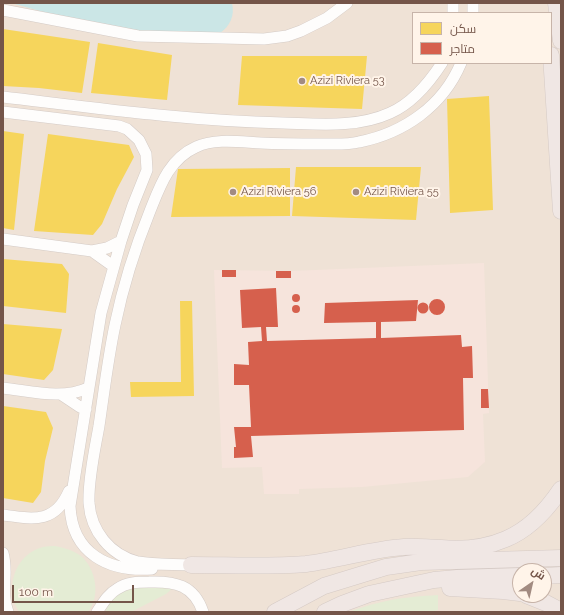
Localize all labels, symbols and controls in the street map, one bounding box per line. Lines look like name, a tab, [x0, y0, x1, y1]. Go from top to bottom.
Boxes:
legend	[412, 12, 552, 64]
text: سكن	[450, 22, 476, 36]
text: متاجر	[450, 42, 475, 56]
place label: Azizi Riviera 53	[310, 74, 385, 88]
marker: Azizi Riviera 53	[297, 76, 307, 86]
place label: Azizi Riviera 56	[241, 185, 316, 199]
place label: Azizi Riviera 55	[364, 185, 439, 199]
marker: Azizi Riviera 56	[228, 187, 238, 197]
marker: Azizi Riviera 55	[351, 187, 361, 197]
north arrow	[512, 563, 552, 603]
text: ش	[529, 564, 548, 583]
scale bar	[14, 577, 136, 603]
text: 100 m	[19, 585, 53, 599]

